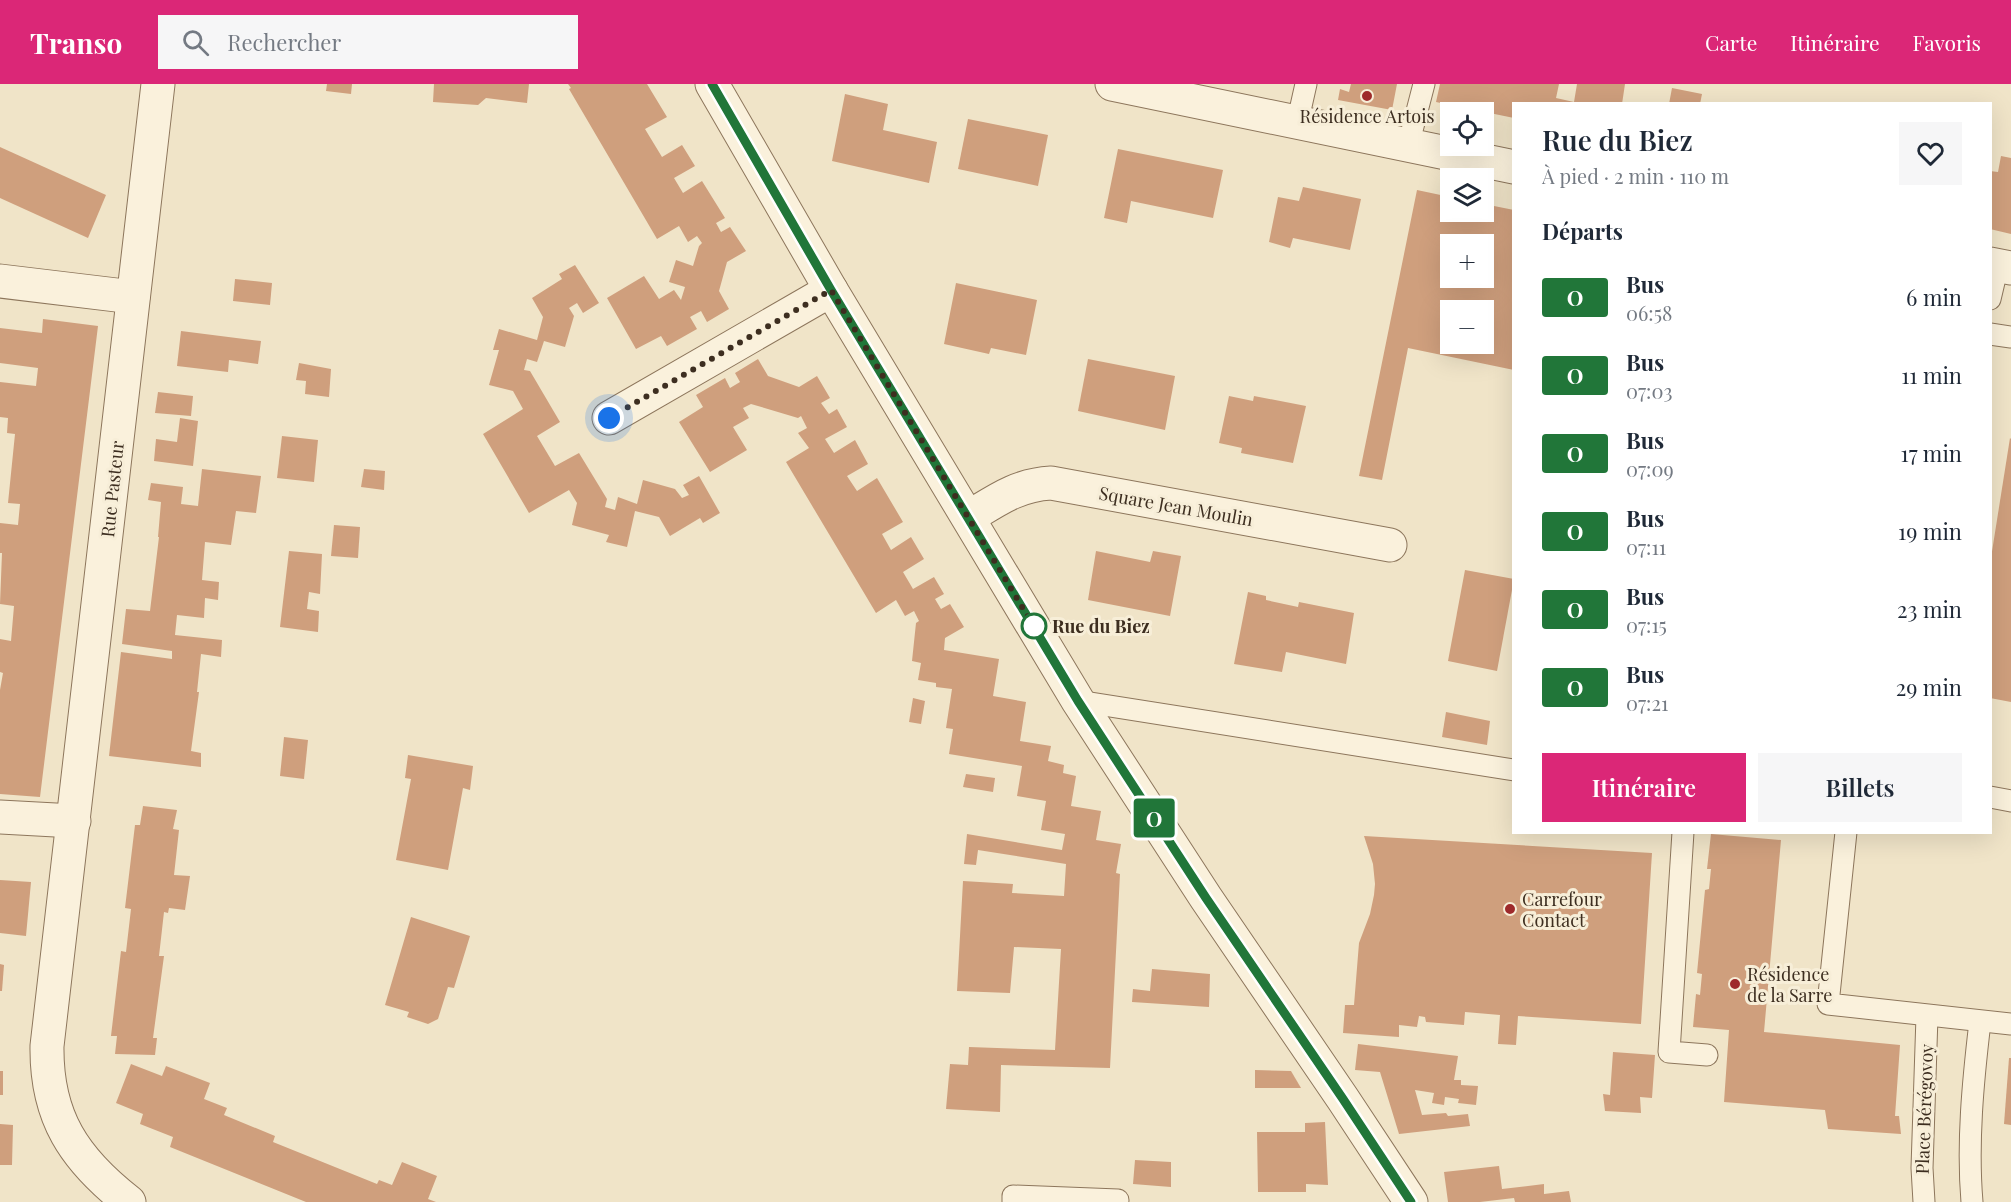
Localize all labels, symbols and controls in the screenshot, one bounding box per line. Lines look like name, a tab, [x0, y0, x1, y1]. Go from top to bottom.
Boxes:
search box	[158, 15, 578, 69]
text: Transo	[30, 24, 122, 61]
icon: search	[179, 26, 212, 59]
text: Rechercher	[227, 27, 341, 57]
text: Carte	[1705, 28, 1757, 56]
text: Itinéraire	[1790, 28, 1880, 56]
text: Favoris	[1913, 28, 1981, 56]
marker: Résidence Artois	[1360, 89, 1374, 103]
map controls	[1440, 102, 1494, 354]
button: locate	[1440, 102, 1494, 156]
place label: Résidence Artois	[1299, 104, 1435, 128]
text: Rue du Biez	[1542, 121, 1693, 158]
button: heart	[1899, 122, 1962, 185]
text: À pied · 2 min · 110 m	[1542, 162, 1729, 189]
button: layers	[1440, 168, 1494, 222]
text: Départs	[1542, 216, 1623, 246]
button: +	[1440, 234, 1494, 288]
text: Bus	[1626, 269, 1664, 299]
text: 6 min	[1906, 282, 1962, 312]
text: O	[1567, 283, 1583, 311]
text: 06:58	[1626, 299, 1672, 326]
button: −	[1440, 300, 1494, 354]
text: Bus	[1626, 347, 1664, 377]
text: 11 min	[1901, 360, 1962, 390]
text: O	[1567, 361, 1583, 389]
text: 07:03	[1626, 377, 1672, 404]
your location	[594, 403, 624, 433]
text: Bus	[1626, 425, 1664, 455]
text: 17 min	[1901, 438, 1962, 468]
street label: Rue Pasteur	[95, 439, 129, 539]
text: O	[1567, 439, 1583, 467]
text: 07:09	[1626, 455, 1674, 482]
street label: Square Jean Moulin	[1097, 481, 1255, 531]
text: Bus	[1626, 503, 1664, 533]
text: 19 min	[1898, 516, 1962, 546]
text: O	[1567, 517, 1583, 545]
text: 07:11	[1626, 533, 1666, 560]
text: Bus	[1626, 581, 1664, 611]
text: 23 min	[1897, 594, 1962, 624]
text: O	[1567, 595, 1583, 623]
text: 07:15	[1626, 611, 1667, 638]
marker: Rue du Biez	[1021, 613, 1047, 639]
place label: Rue du Biez	[1052, 614, 1150, 638]
text: Bus	[1626, 659, 1664, 689]
text: 29 min	[1896, 672, 1962, 702]
text: O	[1567, 673, 1583, 701]
text: 07:21	[1626, 689, 1668, 716]
button: Itinéraire	[1542, 753, 1746, 822]
button: Billets	[1758, 753, 1962, 822]
line badge: O	[1134, 798, 1174, 838]
text: O	[1146, 804, 1162, 832]
place label: Carrefour Contact	[1522, 887, 1602, 932]
marker: Carrefour Contact	[1503, 902, 1517, 916]
place label: Résidence de la Sarre	[1747, 962, 1832, 1007]
marker: Résidence de la Sarre	[1728, 977, 1742, 991]
street label: Place Bérégovoy	[1910, 1043, 1938, 1175]

